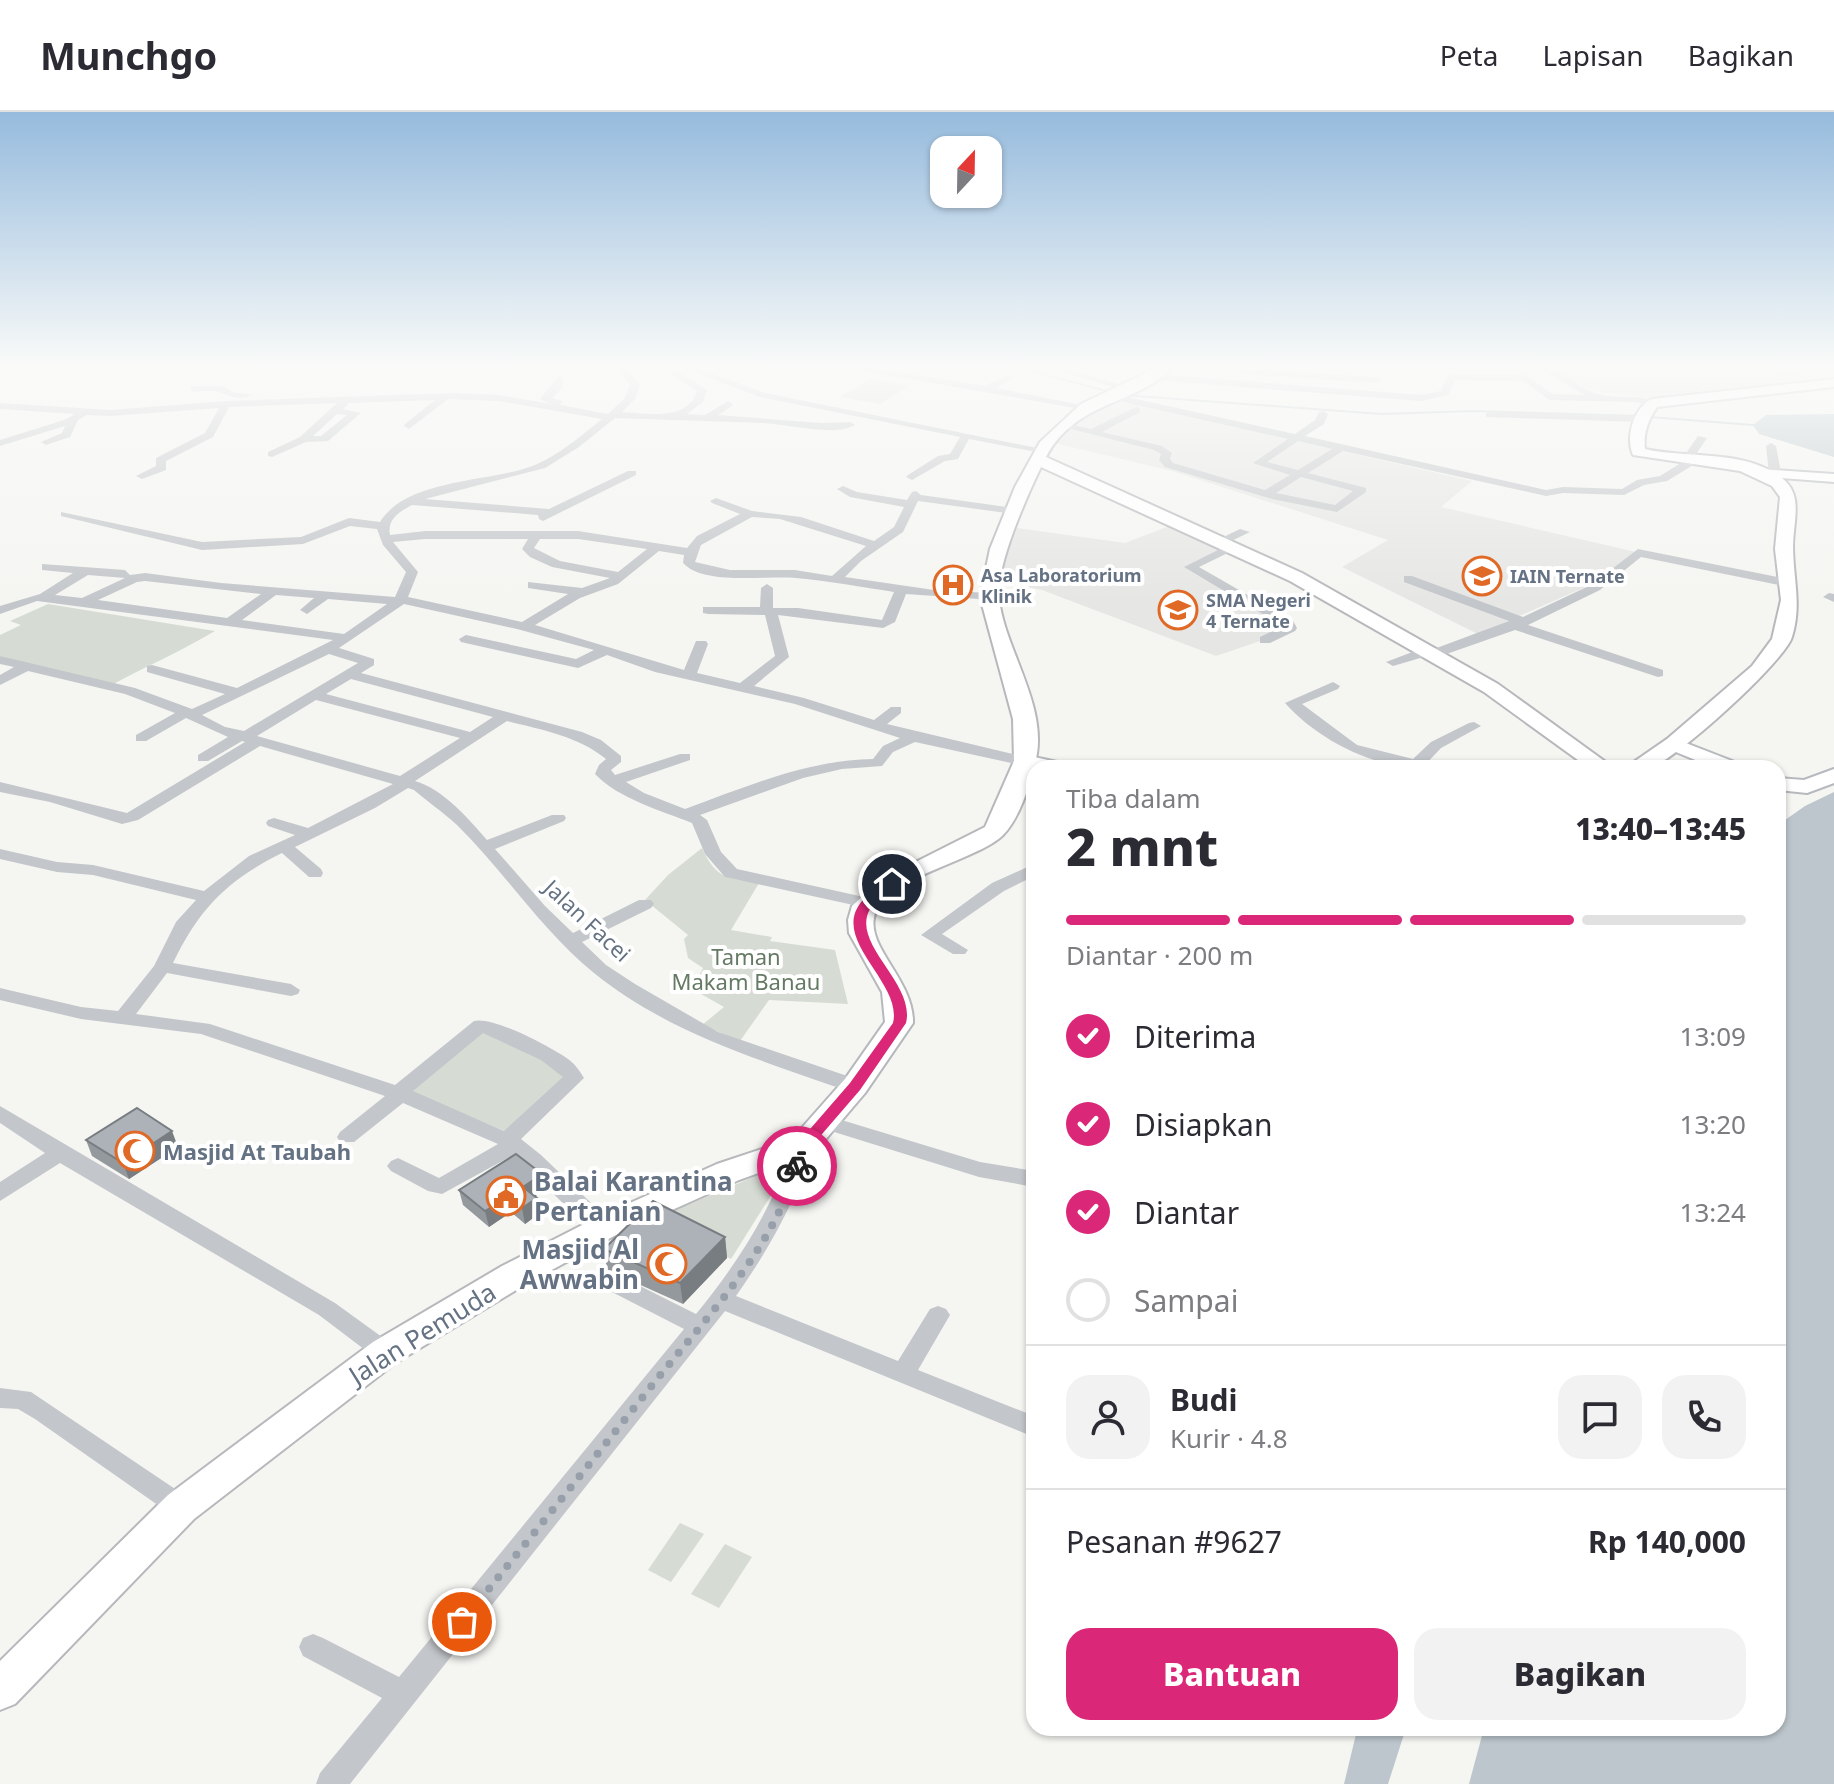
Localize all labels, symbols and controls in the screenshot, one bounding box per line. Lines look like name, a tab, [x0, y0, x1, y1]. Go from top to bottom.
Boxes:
text: Munchgo	[40, 29, 217, 81]
text: Peta	[1440, 36, 1498, 74]
text: Lapisan	[1542, 36, 1644, 74]
text: Bagikan	[1688, 36, 1794, 74]
north arrow	[930, 136, 1002, 208]
map controls	[930, 136, 1002, 208]
school or university icon: IAIN Ternate	[1461, 555, 1503, 597]
place label: Asa Laboratorium Klinik	[981, 563, 1142, 608]
hospital icon: Asa Laboratorium Klinik	[932, 564, 974, 606]
place label: IAIN Ternate	[1510, 564, 1625, 588]
place label: SMA Negeri 4 Ternate	[1206, 588, 1311, 633]
school or university icon: SMA Negeri 4 Ternate	[1157, 589, 1199, 631]
text: Tiba dalam	[1066, 780, 1201, 816]
text: 13:40–13:45	[1575, 808, 1746, 849]
text: 2 mnt	[1066, 810, 1218, 881]
pin	[858, 850, 926, 918]
icon: home	[870, 862, 914, 906]
street label: Jalan Facei	[537, 871, 638, 968]
text: Diantar · 200 m	[1066, 937, 1253, 973]
park label: Taman Makam Banau	[672, 941, 820, 996]
icon: check	[1066, 1014, 1110, 1058]
text: Diterima	[1134, 1016, 1256, 1057]
text: 13:09	[1680, 1018, 1746, 1054]
icon: check	[1066, 1102, 1110, 1146]
text: Disiapkan	[1134, 1104, 1272, 1145]
text: 13:20	[1680, 1106, 1746, 1142]
courier	[757, 1126, 837, 1206]
mosque icon: Masjid At Taubah	[114, 1130, 156, 1172]
place label: Masjid At Taubah	[163, 1136, 351, 1166]
icon: bike	[775, 1144, 819, 1188]
place label: Balai Karantina Pertanian	[534, 1163, 733, 1229]
public building icon: Balai Karantina Pertanian	[485, 1175, 527, 1217]
icon: check	[1066, 1190, 1110, 1234]
text: Diantar	[1134, 1192, 1239, 1233]
text: 13:24	[1680, 1194, 1746, 1230]
place label: Masjid Al Awwabin	[520, 1231, 639, 1297]
mosque icon: Masjid Al Awwabin	[646, 1243, 688, 1285]
street label: Jalan Pemuda	[339, 1273, 502, 1394]
text: Sampai	[1134, 1280, 1238, 1321]
button: person	[1066, 1375, 1150, 1459]
button: chat	[1558, 1375, 1642, 1459]
button: phone	[1662, 1375, 1746, 1459]
text: Budi	[1170, 1379, 1237, 1420]
text: Kurir · 4.8	[1170, 1420, 1288, 1456]
text: Pesanan #9627	[1066, 1521, 1282, 1562]
text: Rp 140,000	[1588, 1521, 1746, 1562]
pin	[428, 1588, 496, 1656]
icon: bag	[440, 1600, 484, 1644]
button: Bantuan	[1066, 1628, 1398, 1720]
button: Bagikan	[1414, 1628, 1746, 1720]

